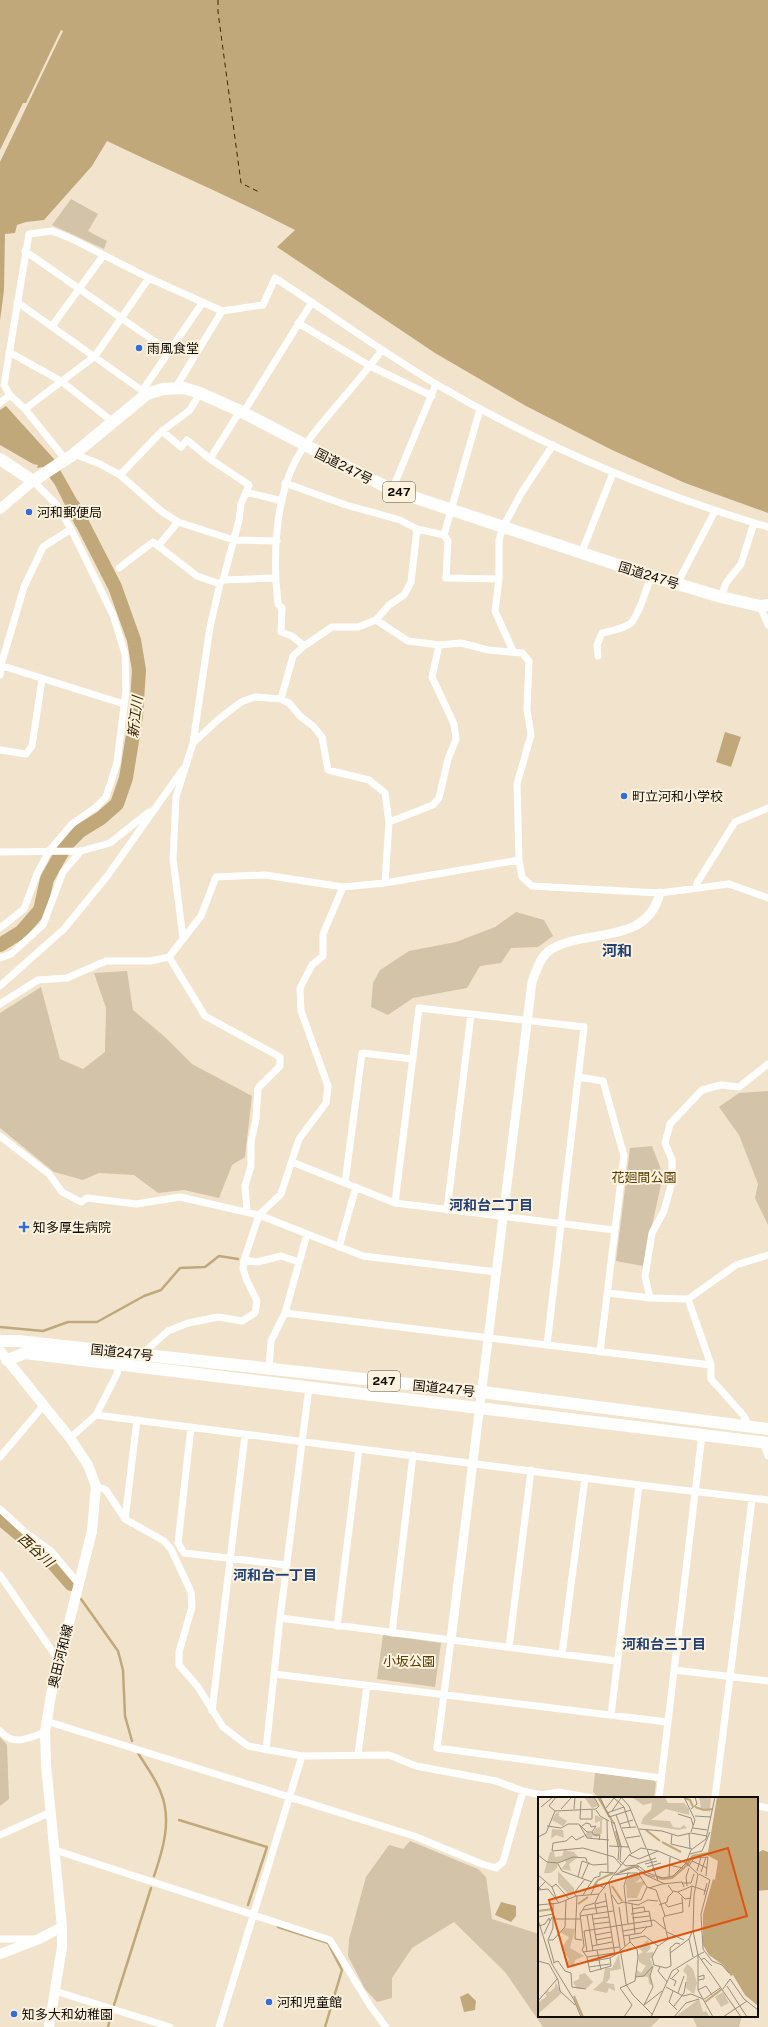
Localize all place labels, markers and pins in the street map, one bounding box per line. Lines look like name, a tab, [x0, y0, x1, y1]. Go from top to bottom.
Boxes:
place label: 雨風食堂	[147, 341, 199, 356]
marker: 雨風食堂	[134, 343, 144, 353]
place label: 河和郵便局	[37, 505, 102, 520]
marker: 河和郵便局	[24, 507, 34, 517]
place label: 町立河和小学校	[632, 789, 723, 804]
marker: 町立河和小学校	[619, 791, 629, 801]
place label: 知多厚生病院	[33, 1220, 111, 1235]
marker: 知多厚生病院	[18, 1221, 30, 1233]
place label: 河和児童館	[277, 1995, 342, 2010]
marker: 河和児童館	[264, 1997, 274, 2007]
place label: 知多大和幼稚園	[22, 2007, 113, 2022]
marker: 知多大和幼稚園	[9, 2009, 19, 2019]

